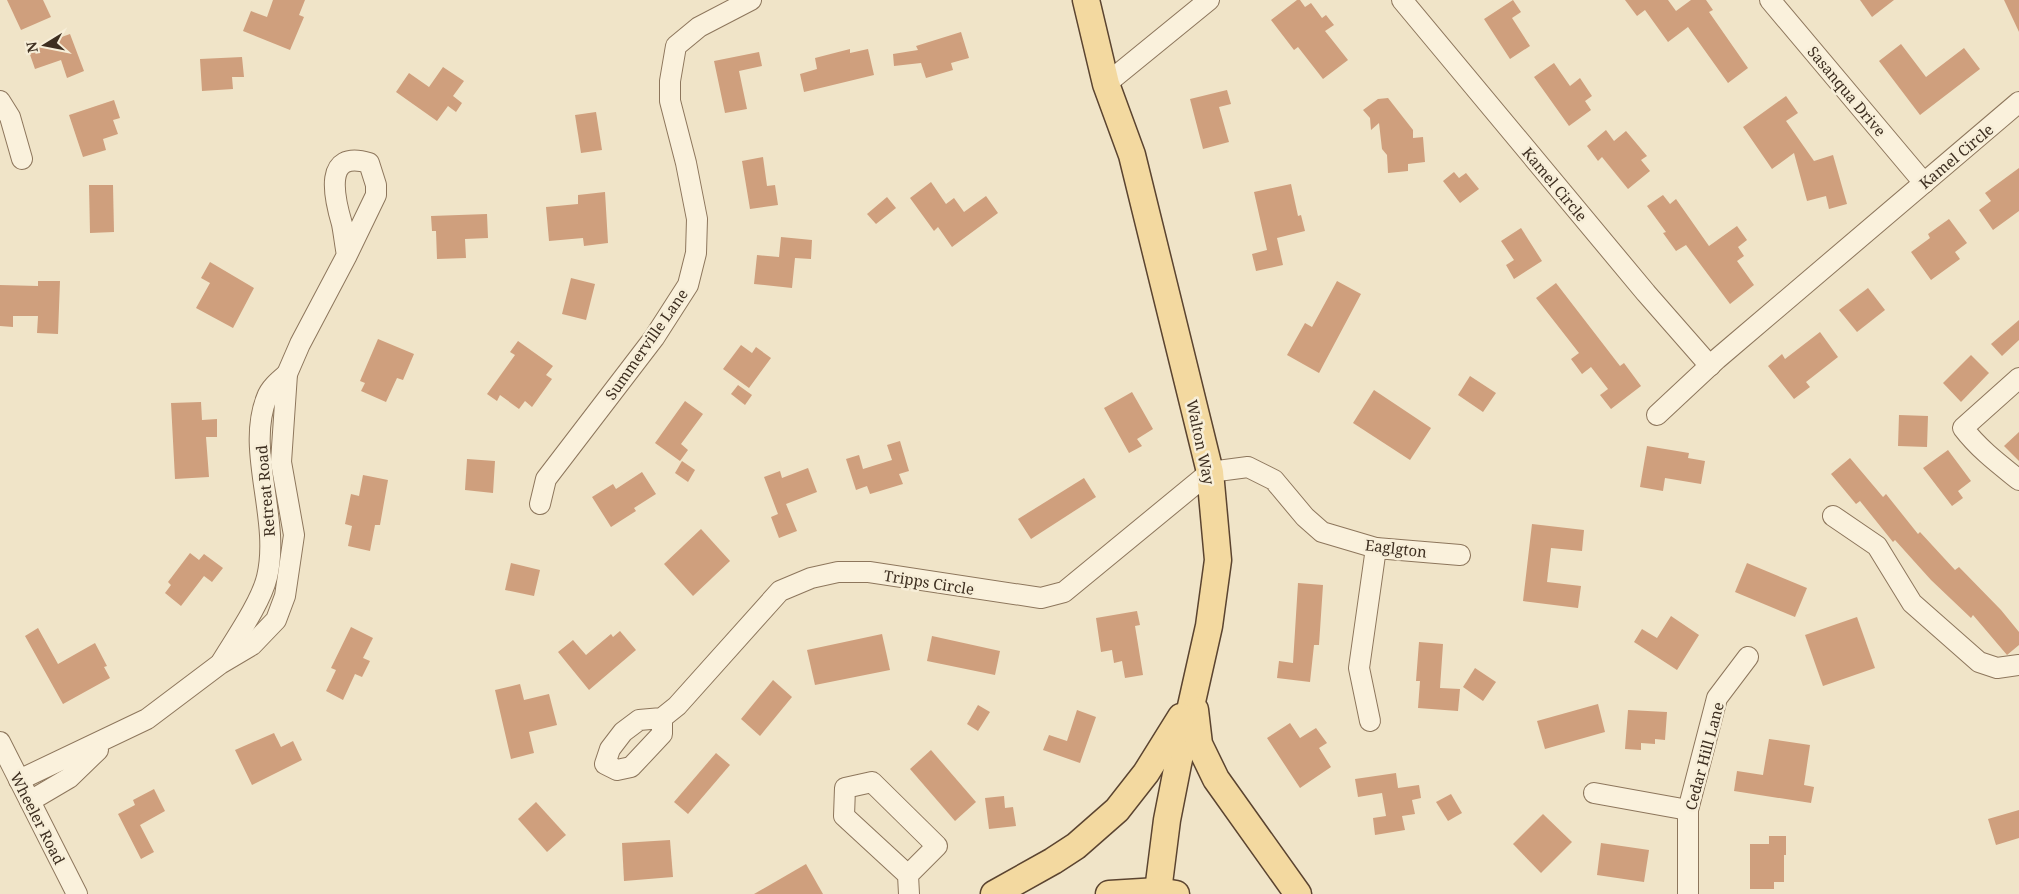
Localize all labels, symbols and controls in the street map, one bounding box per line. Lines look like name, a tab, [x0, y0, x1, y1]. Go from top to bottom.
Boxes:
north arrow	[20, 20, 70, 70]
text: N	[21, 40, 42, 54]
street label: Sasanqua Drive	[1803, 42, 1891, 140]
street label: Kamel Circle	[1915, 119, 1997, 193]
street label: Kamel Circle	[1518, 143, 1592, 225]
street label: Summerville Lane	[600, 284, 692, 404]
street label: Walton Way	[1182, 398, 1220, 487]
street label: Retreat Road	[251, 444, 279, 538]
street label: Eaglgton	[1364, 534, 1428, 562]
street label: Tripps Circle	[882, 565, 976, 599]
street label: Cedar Hill Lane	[1680, 700, 1728, 812]
street label: Wheeler Road	[6, 768, 70, 868]

